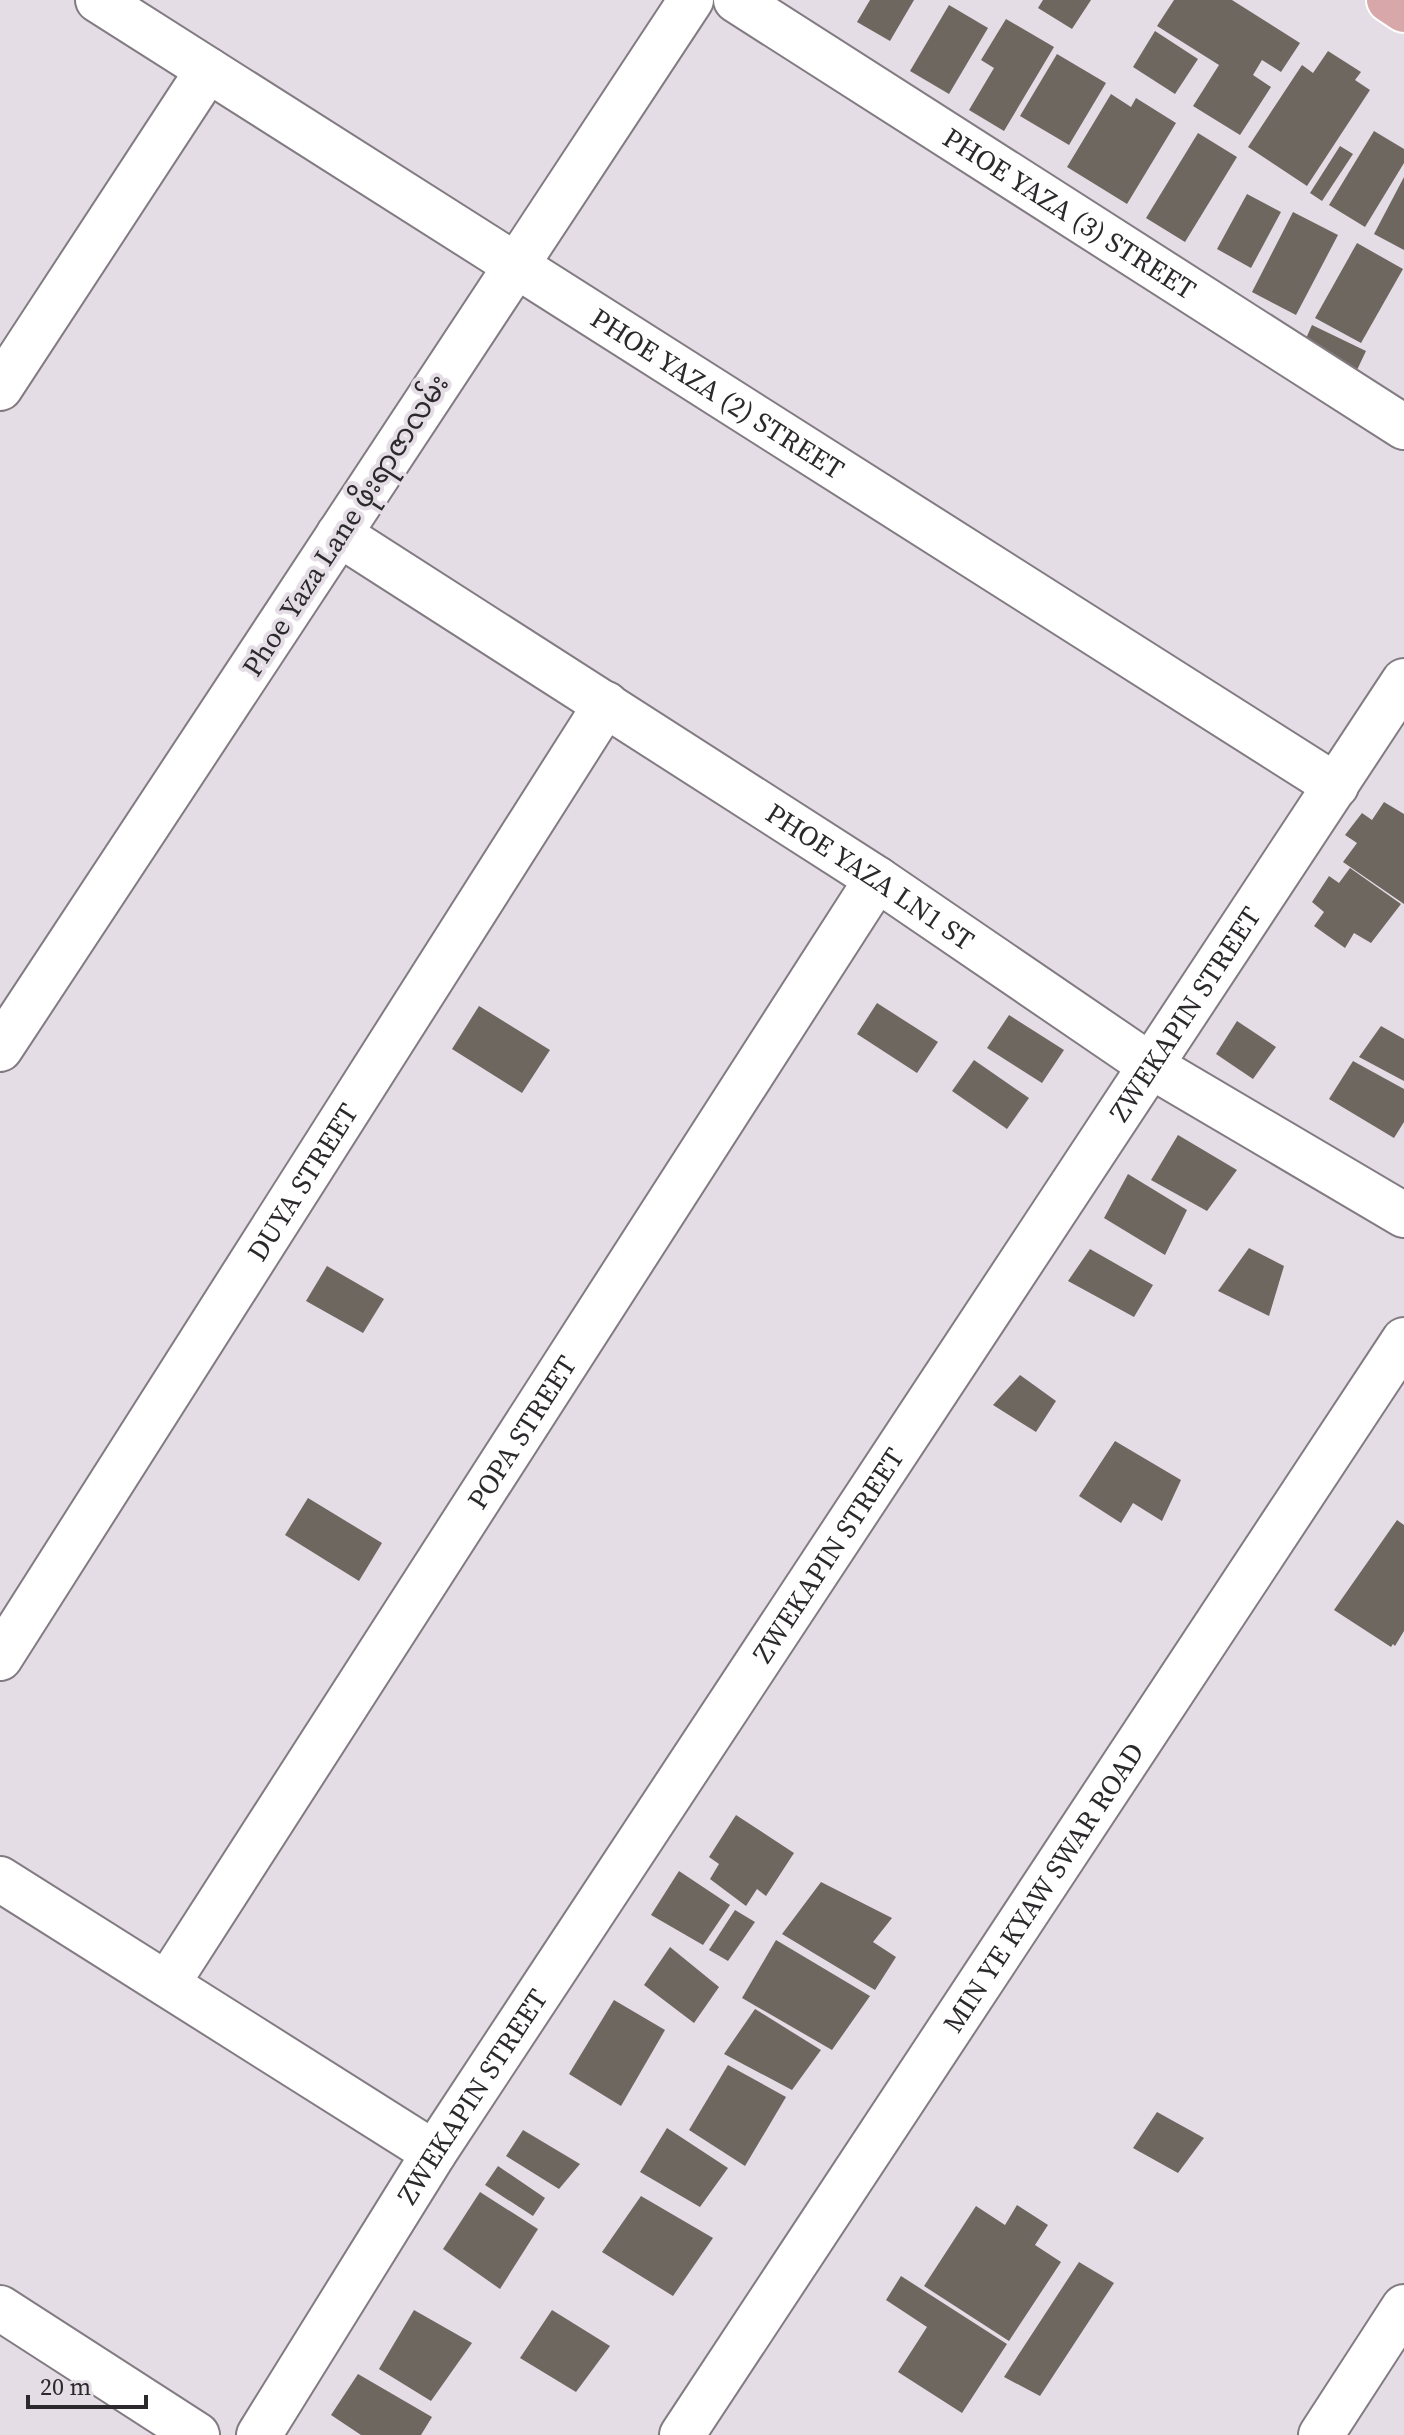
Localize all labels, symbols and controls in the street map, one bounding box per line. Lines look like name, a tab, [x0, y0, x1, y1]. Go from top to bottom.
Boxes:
street label: PHOE YAZA (3) STREET	[936, 118, 1203, 308]
street label: PHOE YAZA (2) STREET	[584, 299, 852, 488]
street label: Phoe Yaza Lane ဖိုးရာဇာလမ်း	[233, 367, 460, 686]
street label: PHOE YAZA LN1 ST	[759, 794, 982, 959]
street label: ZWEKAPIN STREET	[1100, 899, 1269, 1129]
street label: DUYA STREET	[238, 1096, 367, 1268]
street label: POPA STREET	[458, 1348, 585, 1516]
street label: ZWEKAPIN STREET	[743, 1440, 913, 1670]
street label: MIN YE KYAW SWAR ROAD	[934, 1735, 1153, 2040]
street label: ZWEKAPIN STREET	[388, 1981, 556, 2211]
scale bar	[28, 2359, 146, 2409]
text: 20 m	[40, 2370, 91, 2403]

